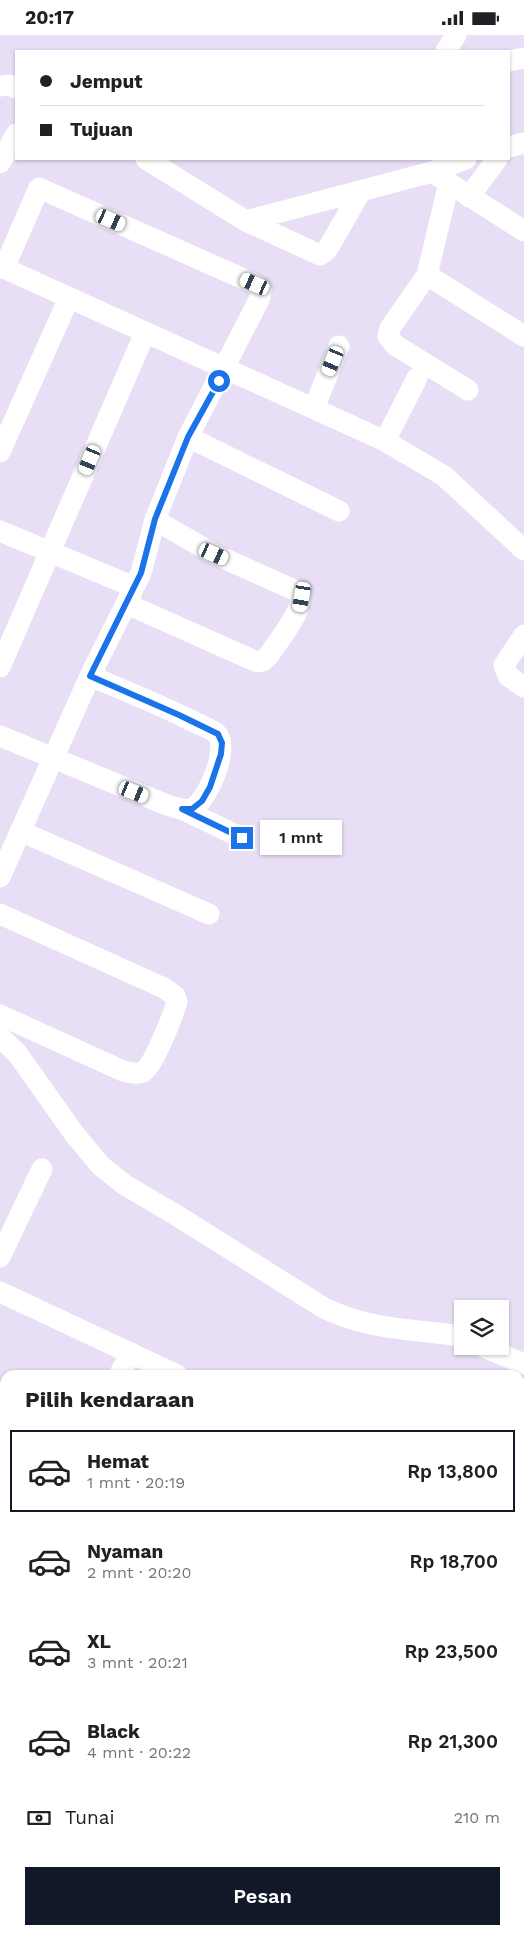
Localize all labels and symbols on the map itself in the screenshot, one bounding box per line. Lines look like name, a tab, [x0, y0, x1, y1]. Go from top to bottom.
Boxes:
car	[94, 207, 127, 233]
car	[238, 271, 271, 297]
car	[320, 344, 345, 378]
route start	[208, 370, 230, 392]
car	[77, 443, 102, 477]
car	[197, 541, 230, 567]
car	[292, 581, 311, 613]
car	[117, 779, 150, 805]
callout: 1 mnt	[260, 821, 342, 855]
route end	[231, 827, 253, 849]

